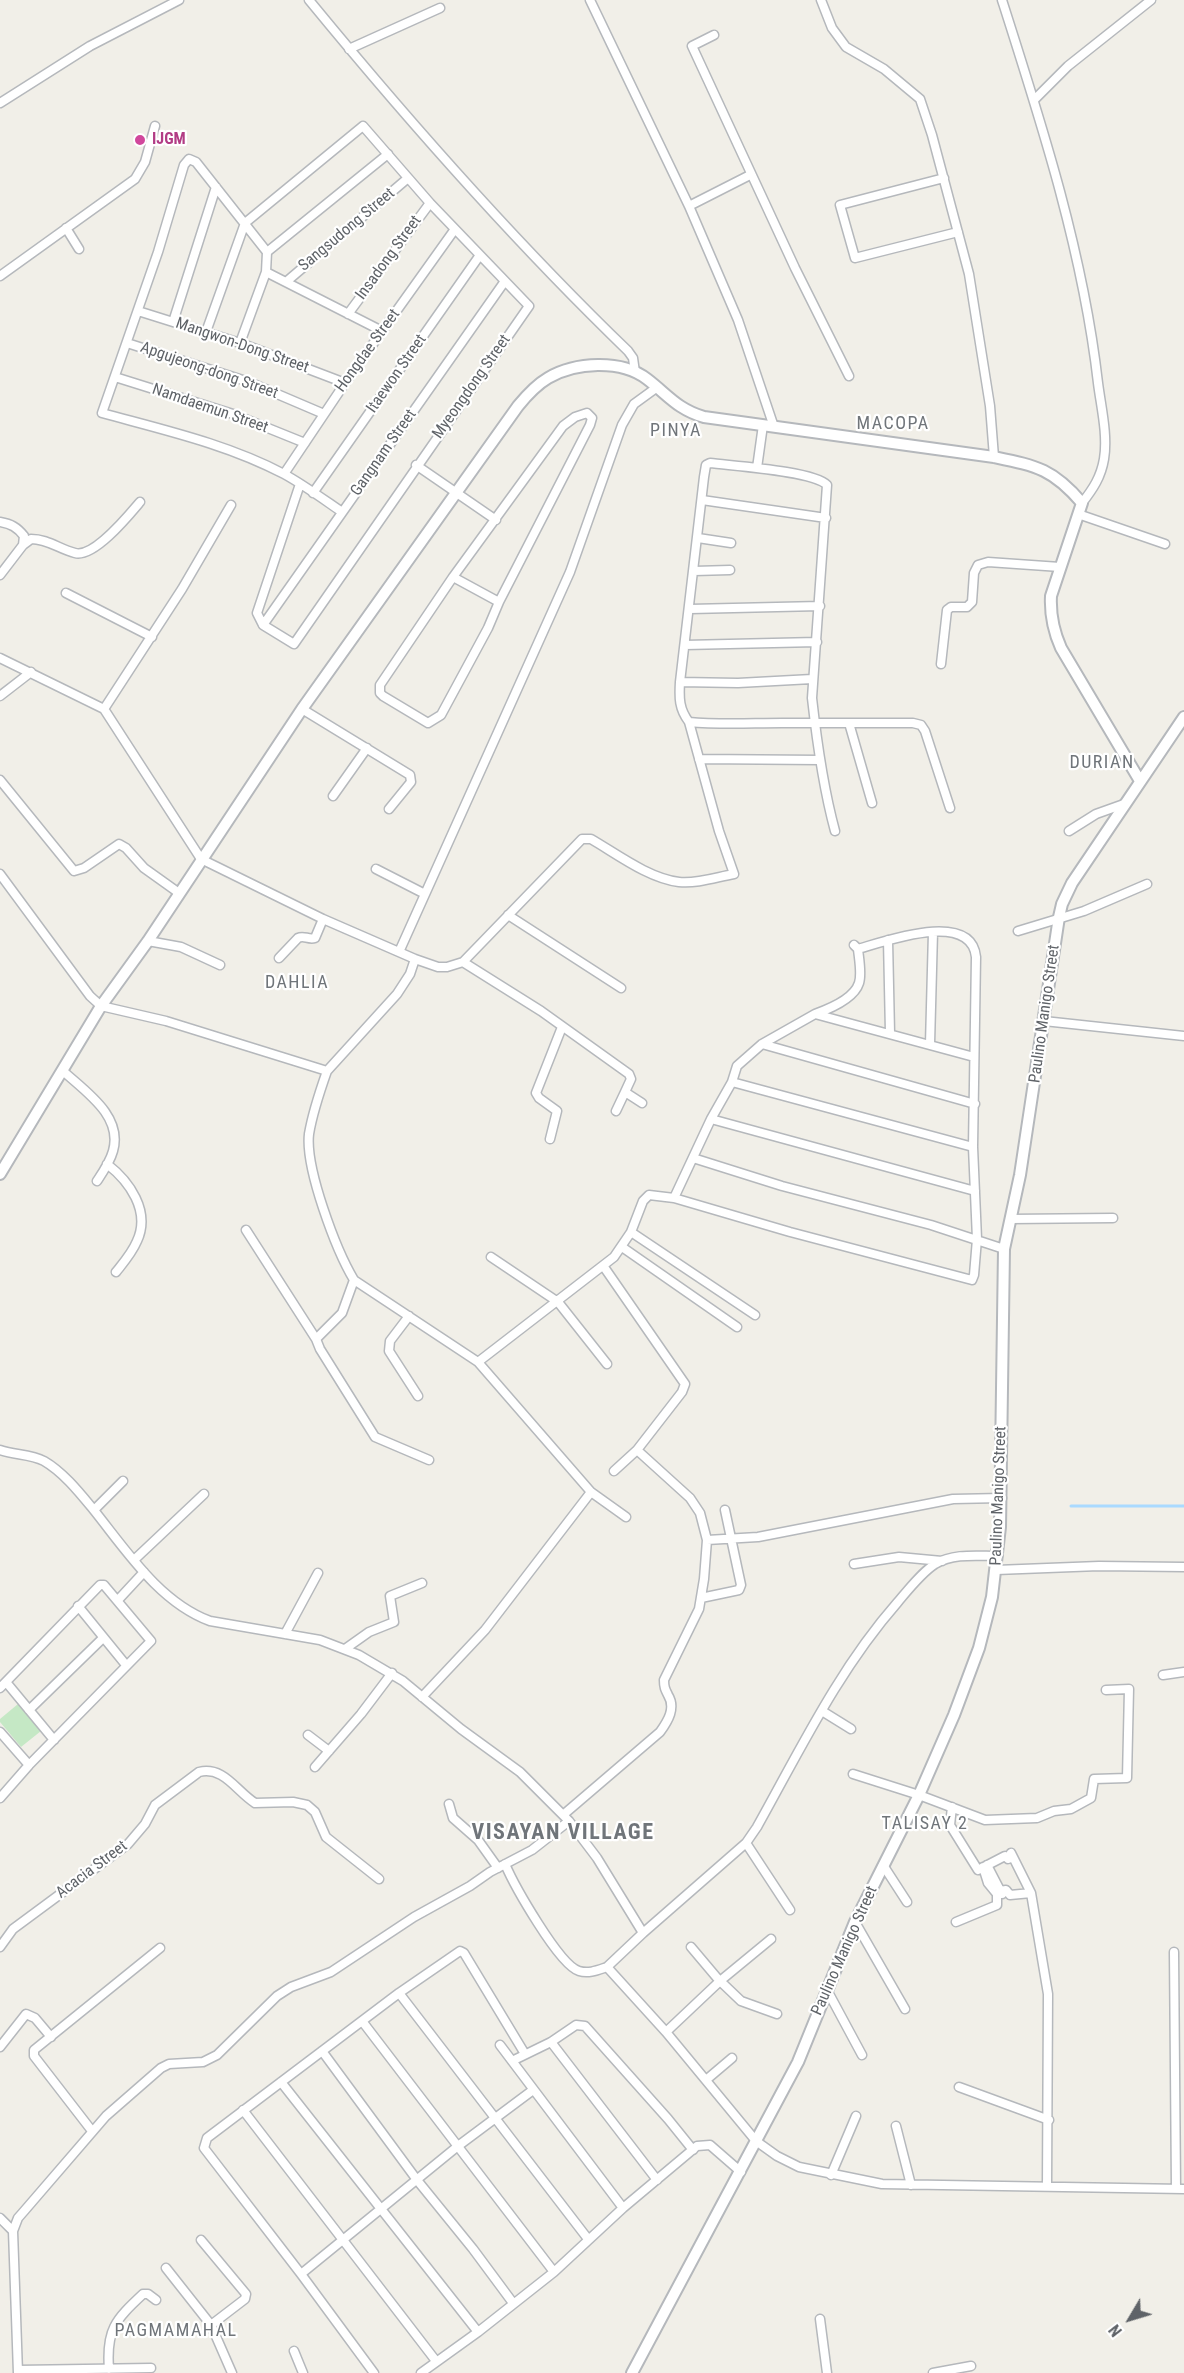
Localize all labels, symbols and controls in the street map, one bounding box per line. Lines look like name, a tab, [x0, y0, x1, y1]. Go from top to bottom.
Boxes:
place label: IJGM	[152, 130, 186, 150]
marker: IJGM	[133, 133, 147, 147]
street label: Sangsudong Street	[295, 184, 399, 276]
street label: Insadong Street	[352, 212, 426, 304]
street label: Hongdae Street	[331, 306, 405, 396]
street label: Mangwon-Dong Street	[173, 314, 311, 378]
street label: Itaewon Street	[363, 331, 431, 417]
street label: Myeongdong Street	[429, 331, 515, 443]
street label: Apgujeong-dong Street	[138, 338, 280, 404]
street label: Namdaemun Street	[149, 380, 271, 438]
street label: Gangnam Street	[347, 406, 421, 500]
district label: MACOPA	[856, 413, 930, 435]
district label: PINYA	[650, 420, 702, 442]
district label: DURIAN	[1069, 752, 1135, 774]
street label: Paulino Manigo Street	[1026, 944, 1064, 1084]
district label: DAHLIA	[265, 972, 329, 994]
street label: Paulino Manigo Street	[987, 1426, 1011, 1566]
district label: TALISAY 2	[882, 1813, 968, 1835]
district label: VISAYAN VILLAGE	[471, 1820, 655, 1846]
street label: Acacia Street	[53, 1837, 131, 1903]
street label: Paulino Manigo Street	[808, 1883, 882, 2019]
north arrow	[1100, 2289, 1160, 2349]
district label: PAGMAMAHAL	[114, 2320, 238, 2342]
text: N	[1105, 2321, 1126, 2340]

